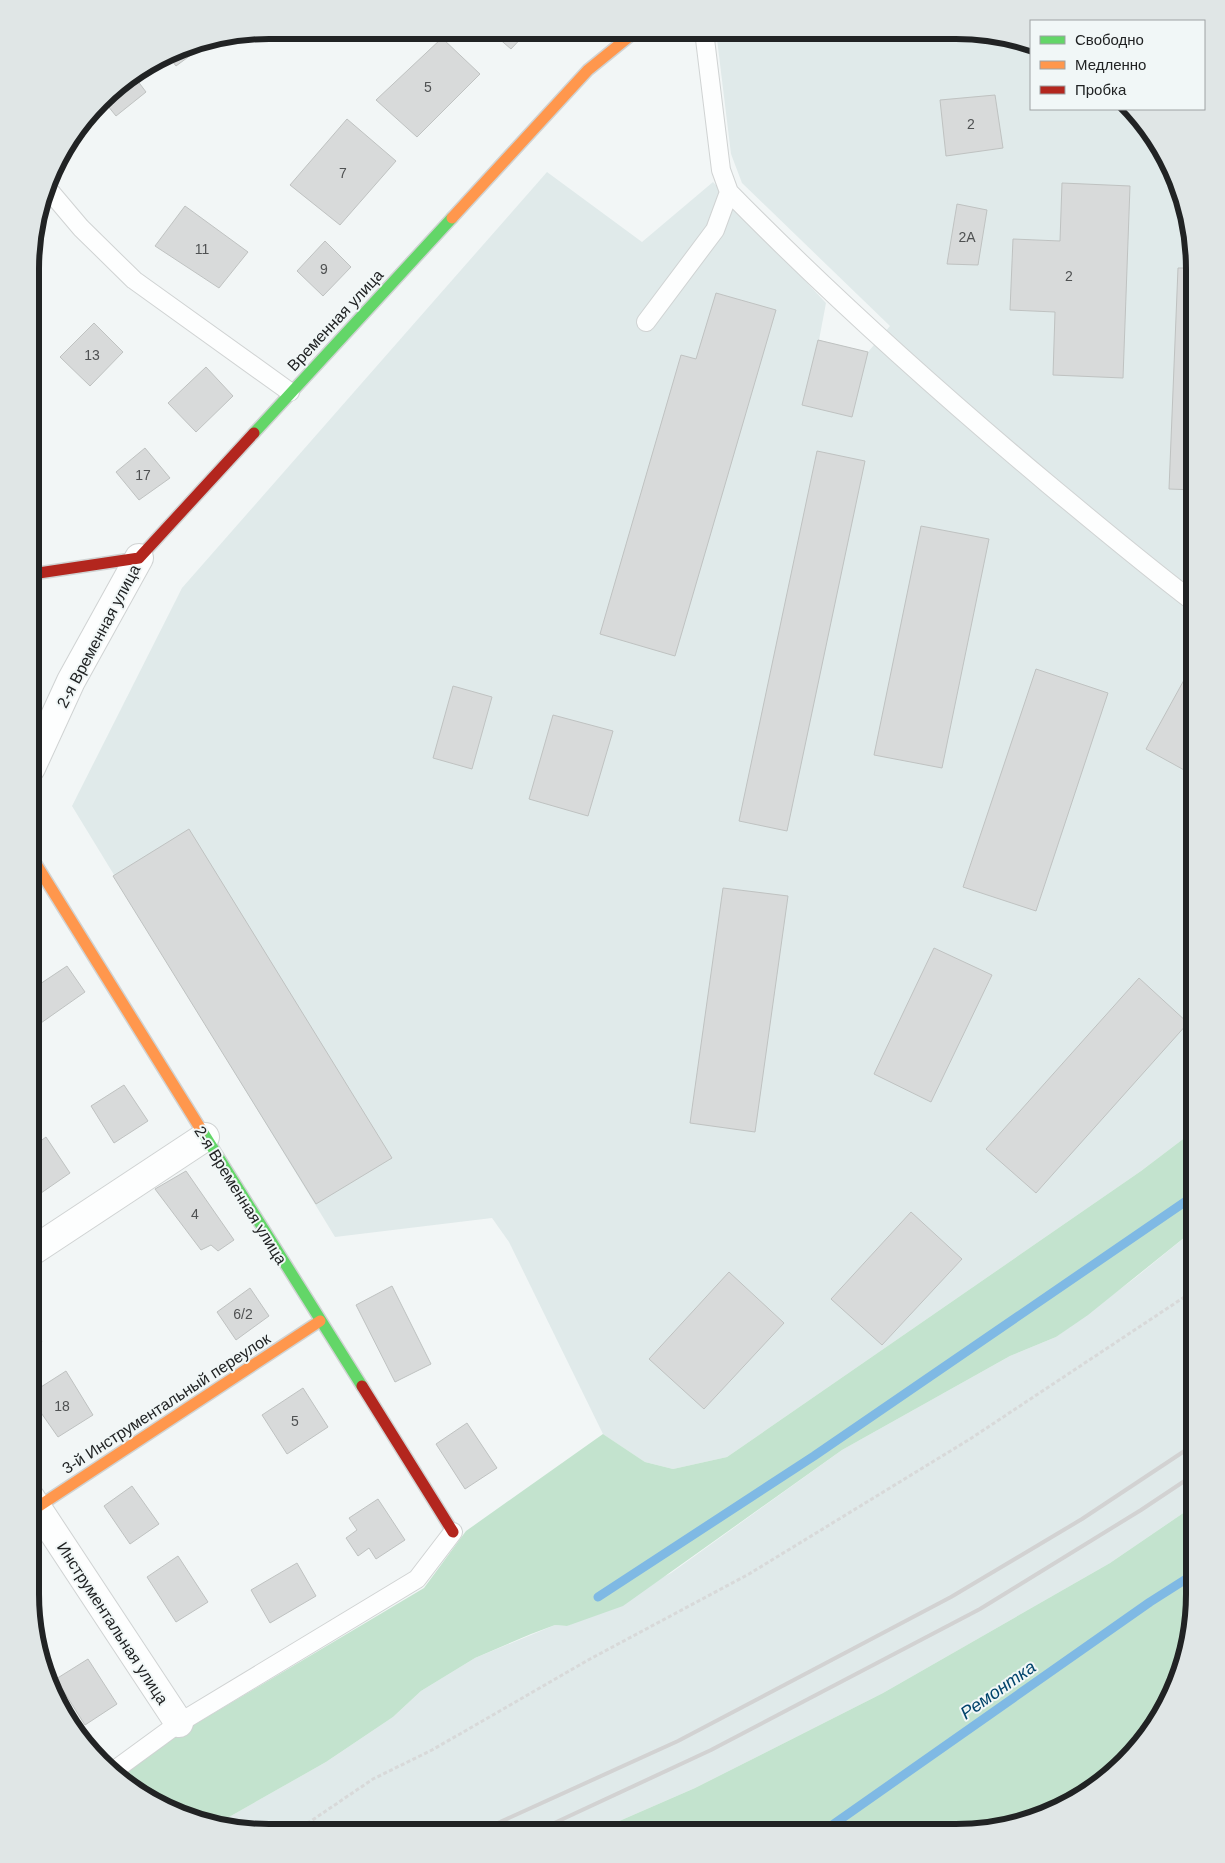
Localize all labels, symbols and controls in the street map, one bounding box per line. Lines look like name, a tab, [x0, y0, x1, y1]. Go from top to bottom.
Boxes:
legend	[1030, 20, 1205, 110]
text: Свободно	[1075, 31, 1144, 48]
text: Медленно	[1075, 56, 1146, 73]
house number: 5	[424, 79, 432, 95]
text: Пробка	[1075, 81, 1127, 98]
house number: 2	[967, 116, 975, 132]
house number: 7	[339, 165, 347, 181]
house number: 2А	[958, 229, 976, 245]
house number: 11	[195, 241, 209, 257]
house number: 9	[320, 261, 328, 277]
street label: Временная улица	[284, 266, 387, 374]
house number: 2	[1065, 268, 1073, 284]
house number: 13	[84, 347, 100, 363]
house number: 17	[135, 467, 151, 483]
street label: 2-я Временная улица	[54, 562, 143, 711]
street label: 2-я Временная улица	[191, 1123, 290, 1267]
house number: 4	[191, 1206, 199, 1222]
house number: 6/2	[233, 1306, 253, 1322]
street label: 3-й Инструментальный переулок	[59, 1329, 274, 1477]
house number: 18	[54, 1398, 70, 1414]
house number: 5	[291, 1413, 299, 1429]
street label: Инструментальная улица	[54, 1539, 171, 1707]
water label: Ремонтка	[956, 1657, 1040, 1723]

